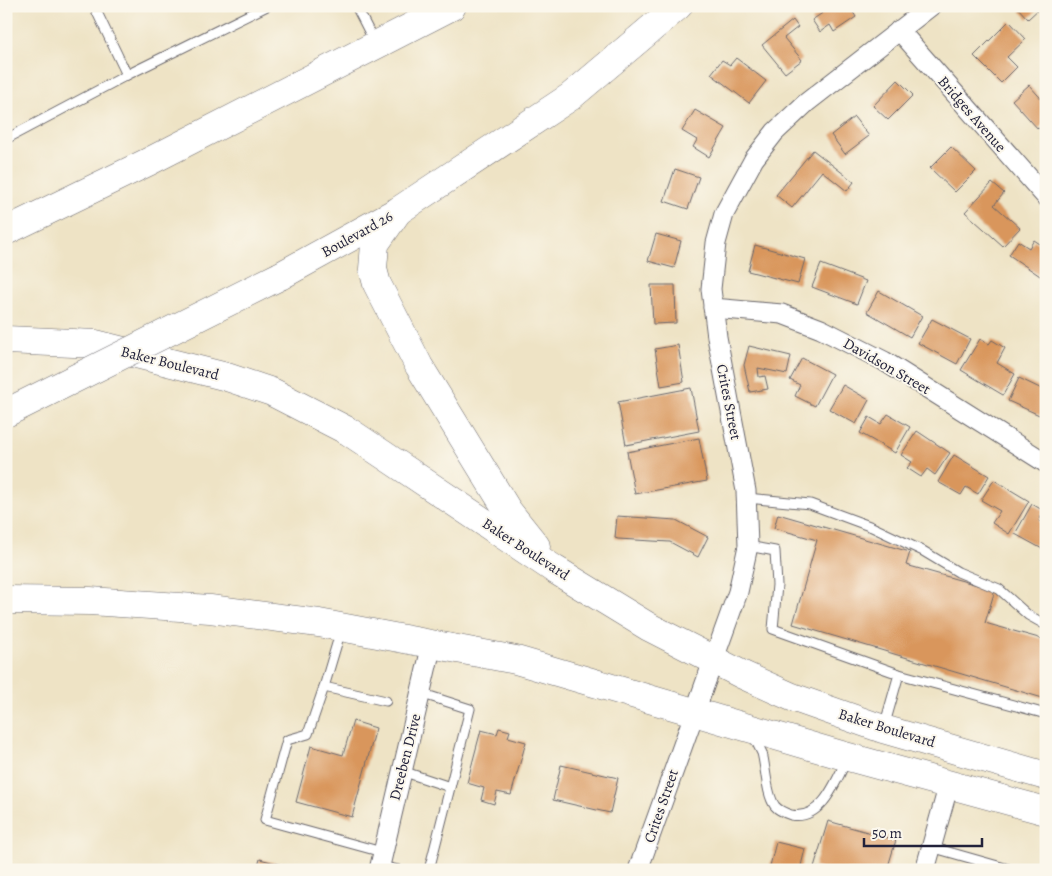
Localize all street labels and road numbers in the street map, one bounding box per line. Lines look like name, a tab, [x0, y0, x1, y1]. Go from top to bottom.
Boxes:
street label: Bridges Avenue	[933, 72, 1011, 157]
street label: Boulevard 26	[318, 206, 396, 262]
street label: Davidson Street	[840, 333, 934, 399]
street label: Baker Boulevard	[119, 341, 222, 385]
street label: Crites Street	[712, 362, 746, 442]
street label: Baker Boulevard	[478, 513, 574, 585]
street label: Baker Boulevard	[836, 704, 939, 753]
street label: Dreeben Drive	[385, 711, 426, 802]
street label: Crites Street	[639, 766, 683, 845]

